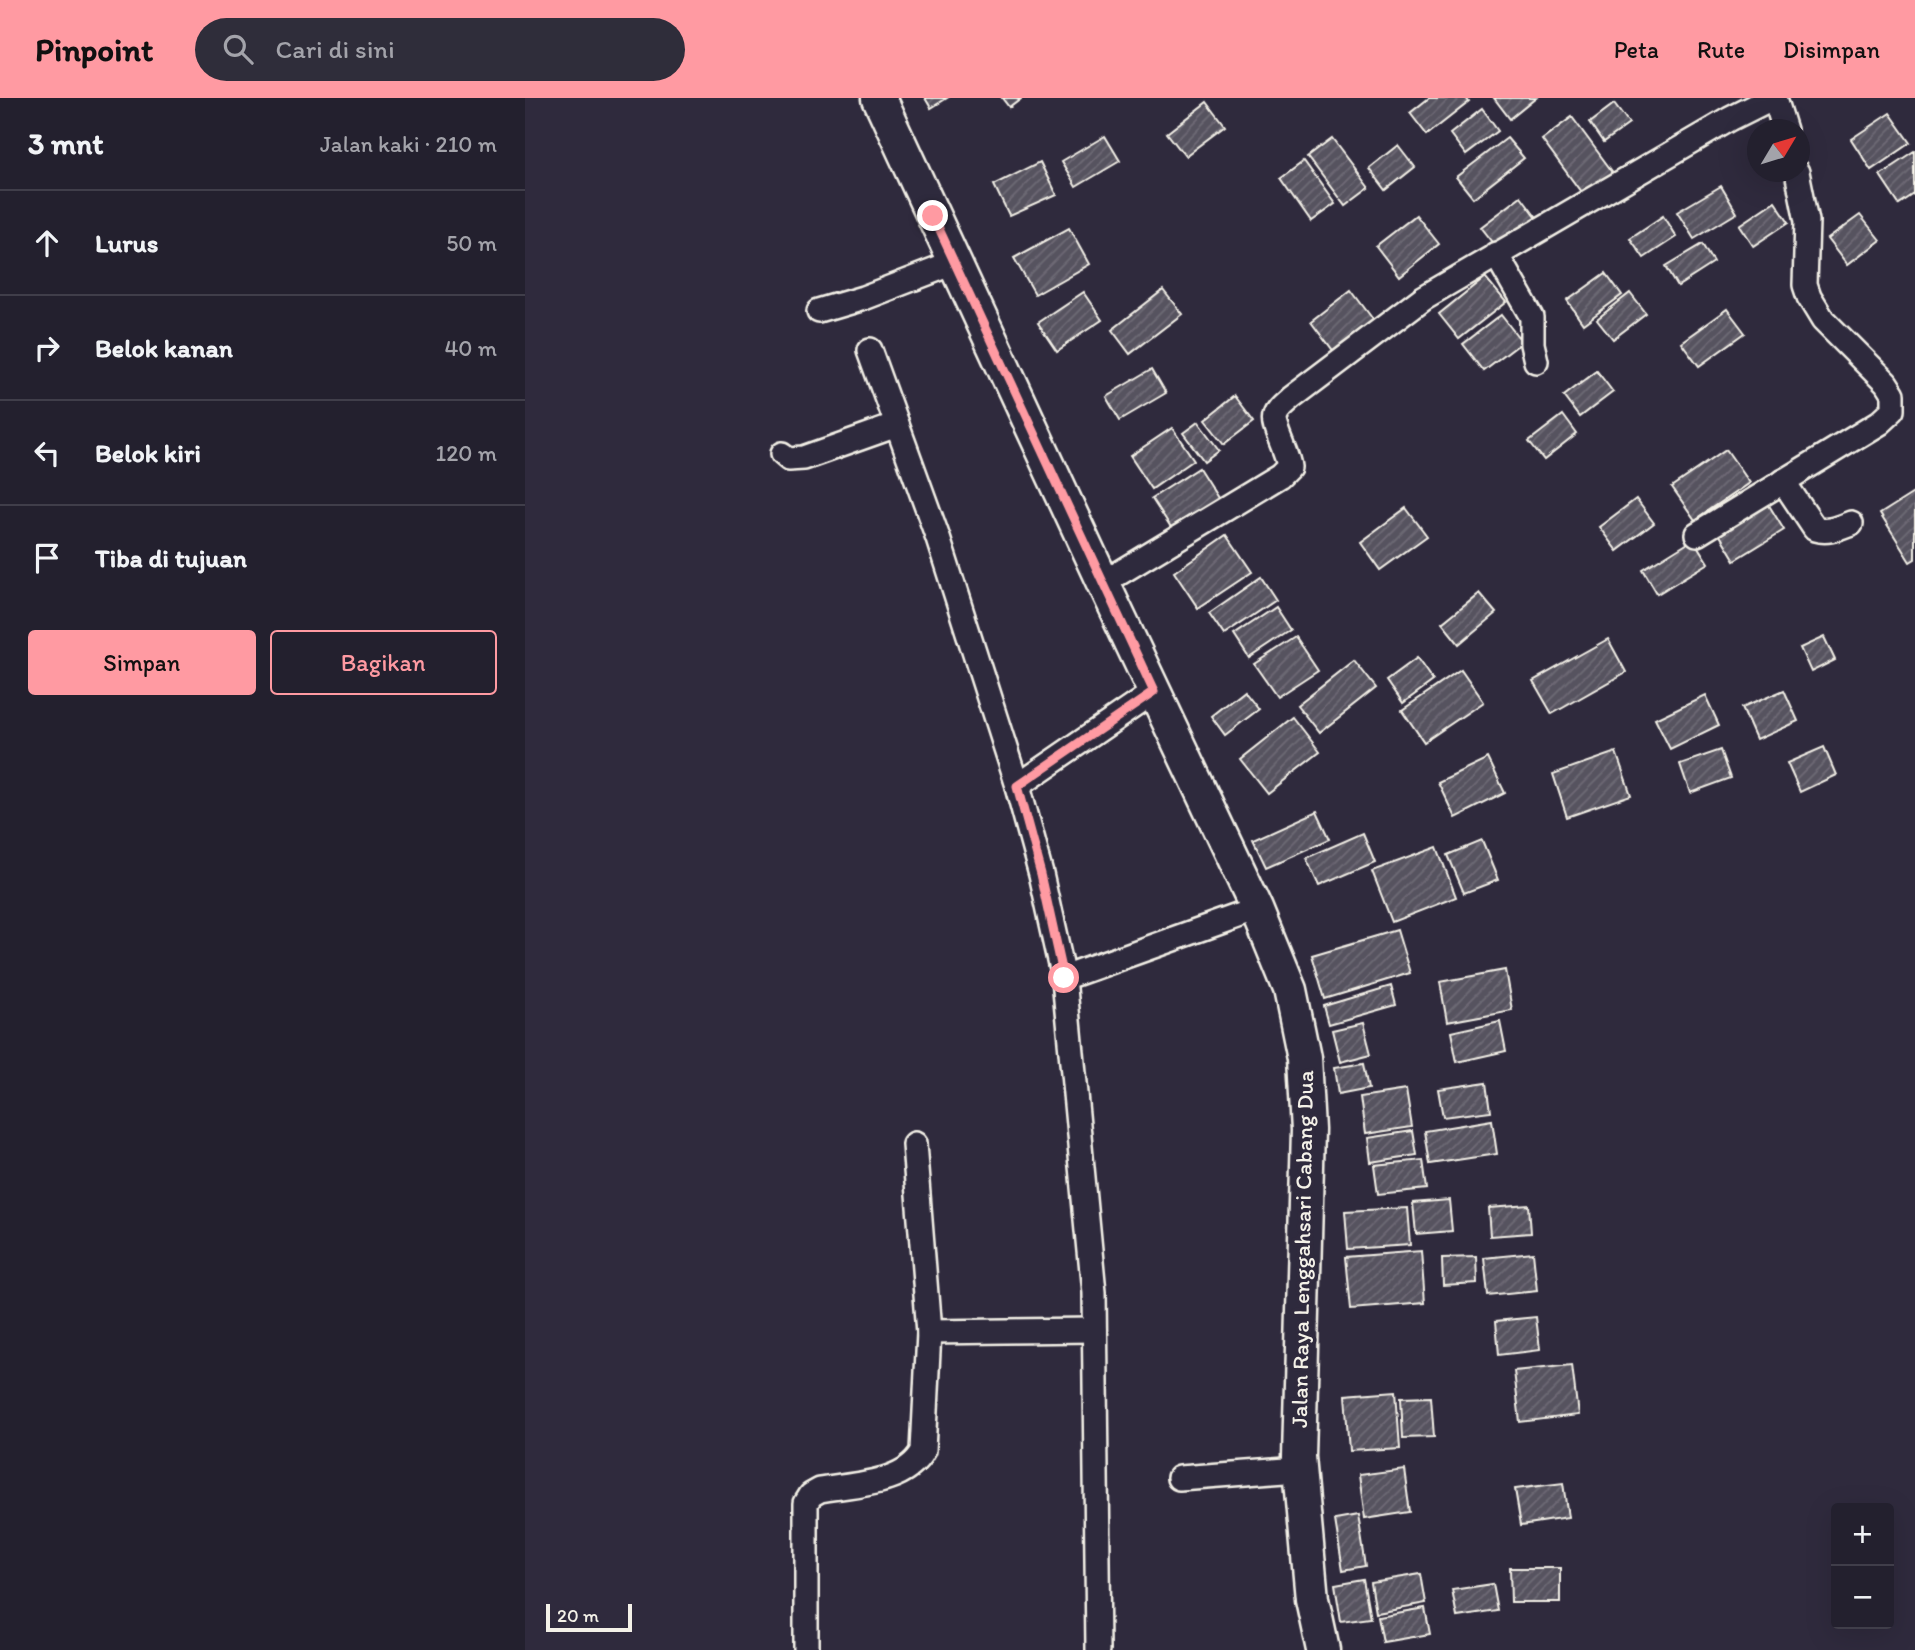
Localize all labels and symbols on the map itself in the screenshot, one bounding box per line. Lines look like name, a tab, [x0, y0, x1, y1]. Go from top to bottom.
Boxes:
north arrow	[1747, 119, 1810, 182]
route end	[917, 200, 948, 231]
route start	[1048, 962, 1079, 993]
street label: Jalan Raya Lenggahsari Cabang Dua	[1285, 1070, 1319, 1428]
scale bar	[546, 1601, 632, 1633]

